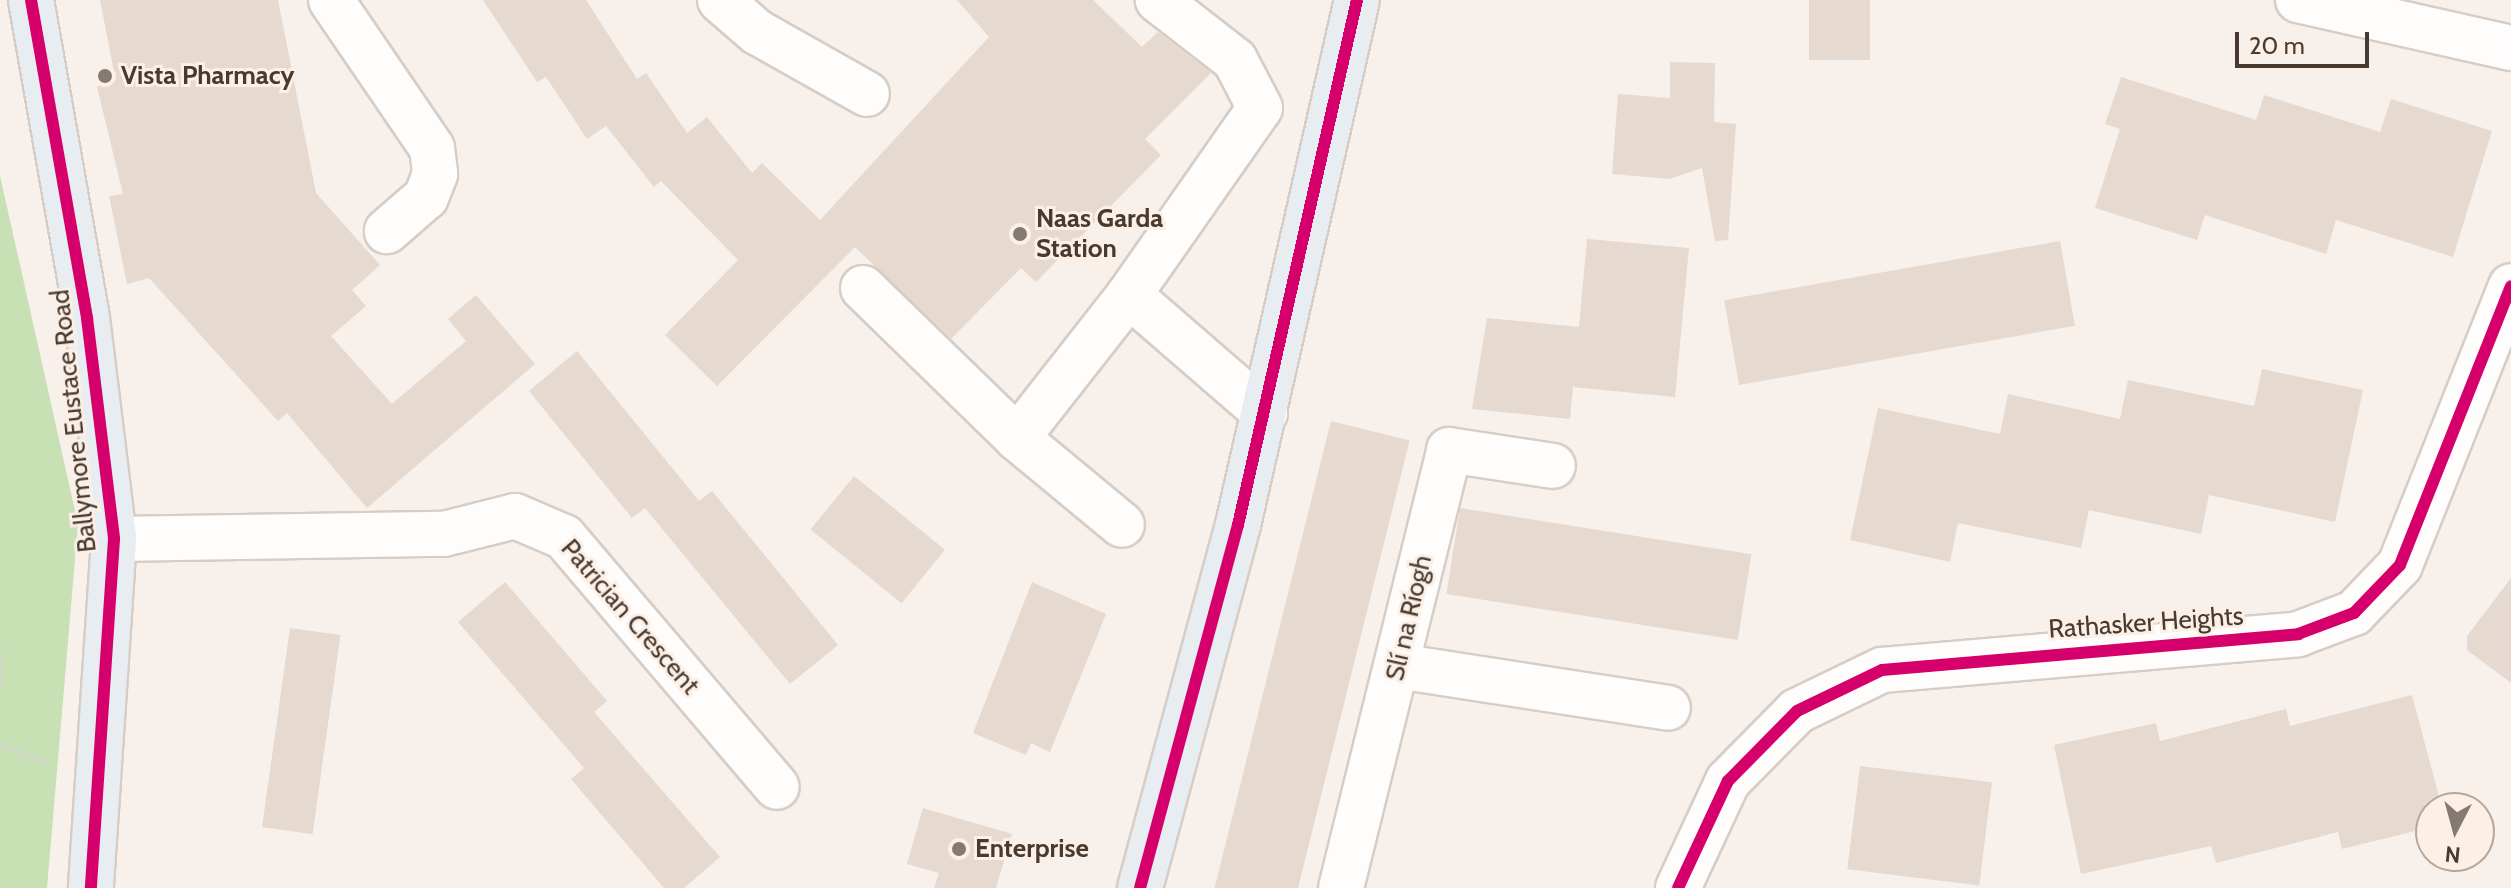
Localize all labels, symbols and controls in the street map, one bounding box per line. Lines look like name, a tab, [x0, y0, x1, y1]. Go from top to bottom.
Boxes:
scale bar	[2239, 16, 2373, 66]
text: 20 m	[2249, 31, 2305, 60]
place label: Vista Pharmacy	[121, 60, 294, 92]
marker: Vista Pharmacy	[96, 67, 114, 85]
place label: Naas Garda Station	[1036, 203, 1163, 264]
marker: Naas Garda Station	[1011, 225, 1029, 243]
street label: Ballymore Eustace Road	[45, 288, 103, 554]
street label: Patrician Crescent	[554, 533, 706, 701]
street label: Slí na Ríogh	[1379, 552, 1439, 684]
street label: Rathasker Heights	[2047, 601, 2245, 645]
north arrow	[2415, 792, 2495, 872]
place label: Enterprise	[975, 833, 1089, 865]
marker: Enterprise	[950, 840, 968, 858]
text: N	[2443, 840, 2462, 869]

